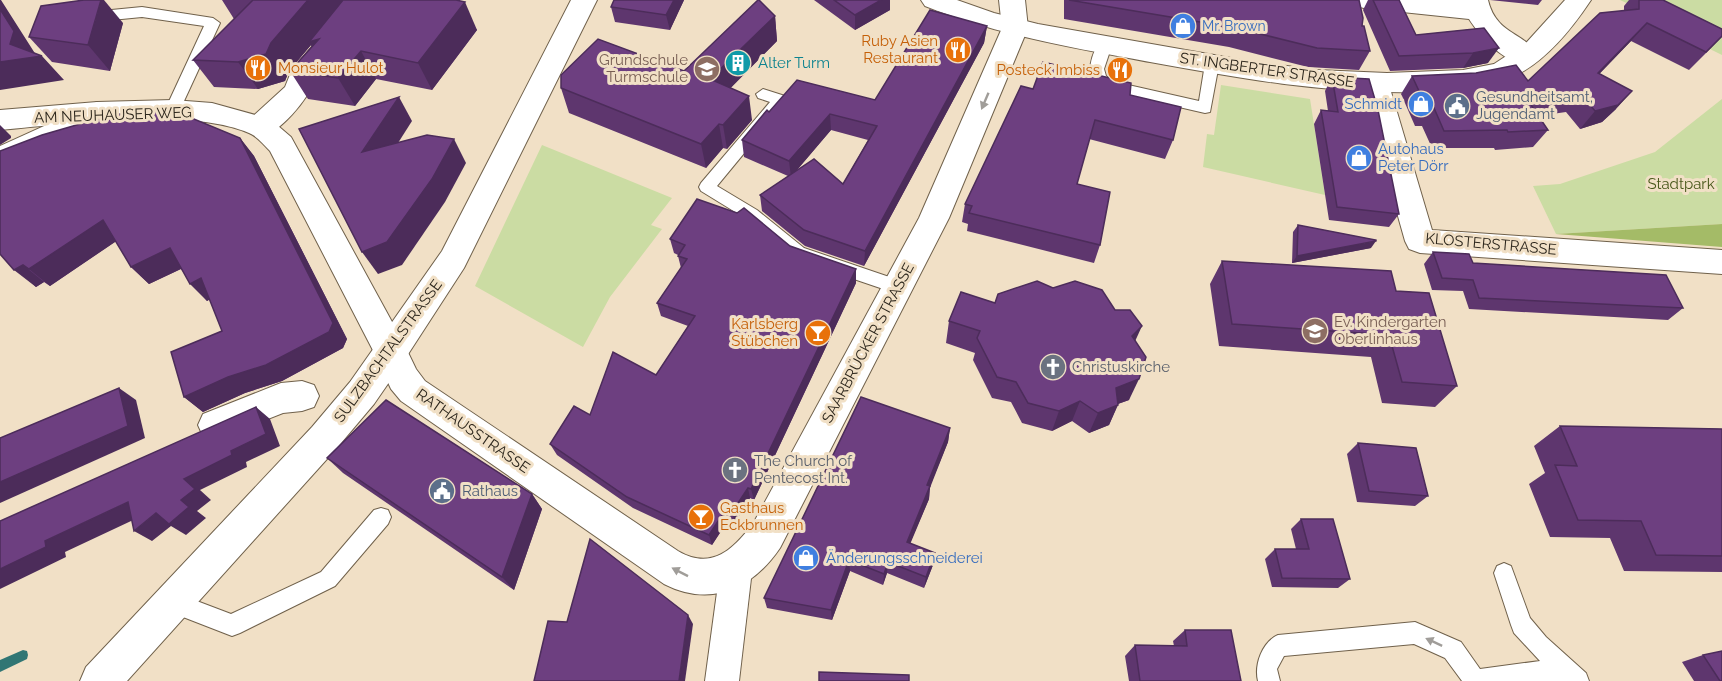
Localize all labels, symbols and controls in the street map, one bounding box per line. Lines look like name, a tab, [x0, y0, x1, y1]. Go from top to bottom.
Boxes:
shop icon: Mr. Brown	[1168, 11, 1198, 41]
place label: Mr. Brown	[1202, 18, 1266, 34]
place label: Ruby Asien Restaurant	[861, 32, 938, 67]
restaurant icon: Ruby Asien Restaurant	[943, 35, 973, 65]
building icon: Alter Turm	[723, 48, 753, 78]
street label: ST. INGBERTER STRASSE	[1179, 49, 1355, 91]
place label: Grundschule Turmschule	[599, 51, 688, 86]
restaurant icon: Monsieur Hulot	[243, 53, 273, 83]
school or university icon: Grundschule Turmschule	[692, 54, 722, 84]
place label: Alter Turm	[758, 54, 830, 72]
restaurant icon: Posteck Imbiss	[1105, 55, 1135, 85]
place label: Monsieur Hulot	[278, 59, 384, 77]
place label: Posteck Imbiss	[996, 61, 1100, 79]
place label: Gesundheitsamt, Jugendamt	[1476, 88, 1593, 123]
shop icon: Schmidt	[1406, 89, 1436, 119]
public building icon: Gesundheitsamt, Jugendamt	[1442, 91, 1472, 121]
one-way arrow	[981, 93, 990, 110]
place label: Schmidt	[1345, 95, 1402, 113]
street label: AM NEUHAUSER WEG	[34, 103, 192, 127]
place label: Autohaus Peter Dörr	[1378, 140, 1449, 175]
shop icon: Autohaus Peter Dörr	[1344, 143, 1374, 173]
park label: Stadtpark	[1647, 175, 1715, 193]
street label: KLOSTERSTRASSE	[1425, 229, 1557, 259]
street label: SAARBRÜCKER STRASSE	[817, 260, 918, 426]
street label: SULZBACHTALSTRASSE	[330, 276, 446, 426]
place label: Ev. Kindergarten Oberlinhaus	[1334, 313, 1446, 348]
place label: Karlsberg Stübchen	[731, 315, 798, 350]
school or university icon: Ev. Kindergarten Oberlinhaus	[1300, 316, 1330, 346]
bar icon: Karlsberg Stübchen	[803, 318, 833, 348]
church icon: Christuskirche	[1038, 352, 1068, 382]
place label: Christuskirche	[1072, 358, 1170, 376]
street label: RATHAUSSTRASSE	[413, 385, 533, 477]
place label: The Church of Pentecost Int.	[754, 452, 853, 487]
church icon: The Church of Pentecost Int.	[720, 455, 750, 485]
public building icon: Rathaus	[427, 476, 457, 506]
place label: Rathaus	[462, 482, 518, 500]
place label: Gasthaus Eckbrunnen	[720, 499, 804, 534]
bar icon: Gasthaus Eckbrunnen	[686, 502, 716, 532]
shop icon: Änderungsschneiderei	[791, 543, 821, 573]
place label: Änderungsschneiderei	[826, 548, 983, 567]
one-way arrow	[671, 567, 689, 577]
one-way arrow	[1425, 637, 1442, 646]

